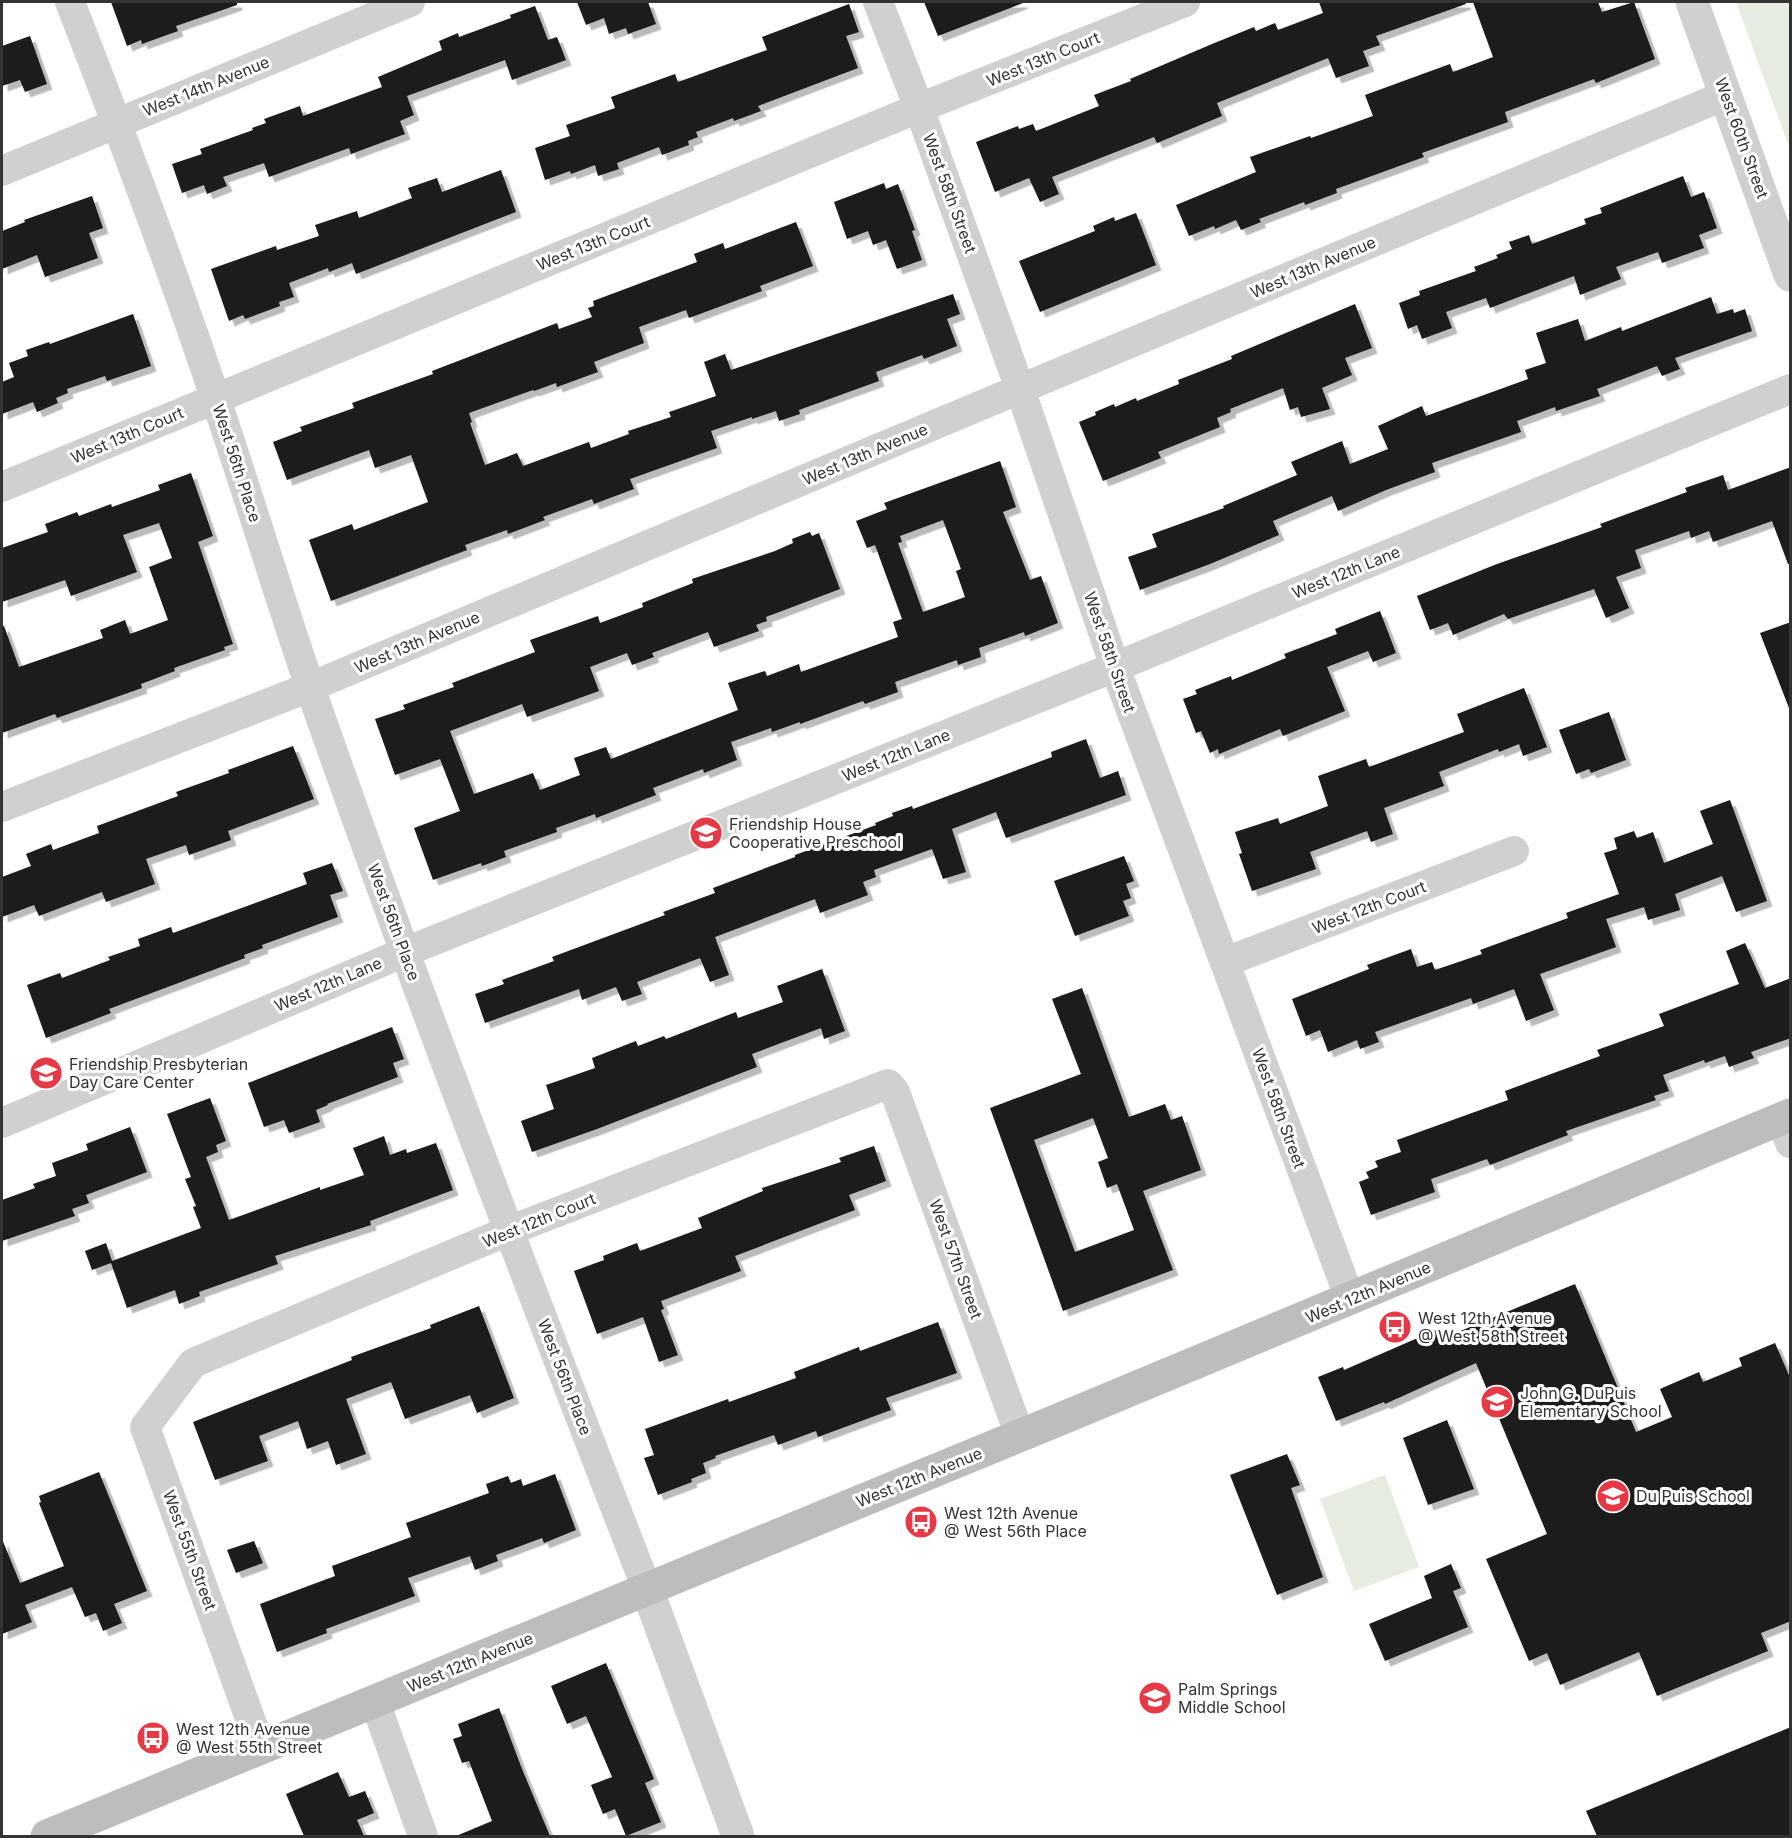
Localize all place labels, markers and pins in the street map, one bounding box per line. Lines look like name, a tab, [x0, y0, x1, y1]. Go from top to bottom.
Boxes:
place label: Friendship House Cooperative Preschool	[729, 814, 901, 852]
school or university icon: Friendship House Cooperative Preschool	[688, 815, 724, 851]
place label: Friendship Presbyterian Day Care Center	[69, 1054, 248, 1092]
school or university icon: Friendship Presbyterian Day Care Center	[28, 1055, 64, 1091]
place label: West 12th Avenue @ West 58th Street	[1418, 1308, 1564, 1346]
bus stop icon: West 12th Avenue @ West 58th Street	[1377, 1309, 1413, 1345]
place label: John G. DuPuis Elementary School	[1520, 1383, 1662, 1421]
school or university icon: John G. DuPuis Elementary School	[1479, 1384, 1515, 1420]
school or university icon: Du Puis School	[1595, 1478, 1631, 1514]
place label: Du Puis School	[1636, 1486, 1750, 1506]
place label: West 12th Avenue @ West 56th Place	[944, 1503, 1087, 1541]
bus stop icon: West 12th Avenue @ West 56th Place	[903, 1504, 939, 1540]
place label: Palm Springs Middle School	[1178, 1679, 1286, 1717]
school or university icon: Palm Springs Middle School	[1137, 1680, 1173, 1716]
place label: West 12th Avenue @ West 55th Street	[176, 1719, 322, 1757]
bus stop icon: West 12th Avenue @ West 55th Street	[135, 1720, 171, 1756]

